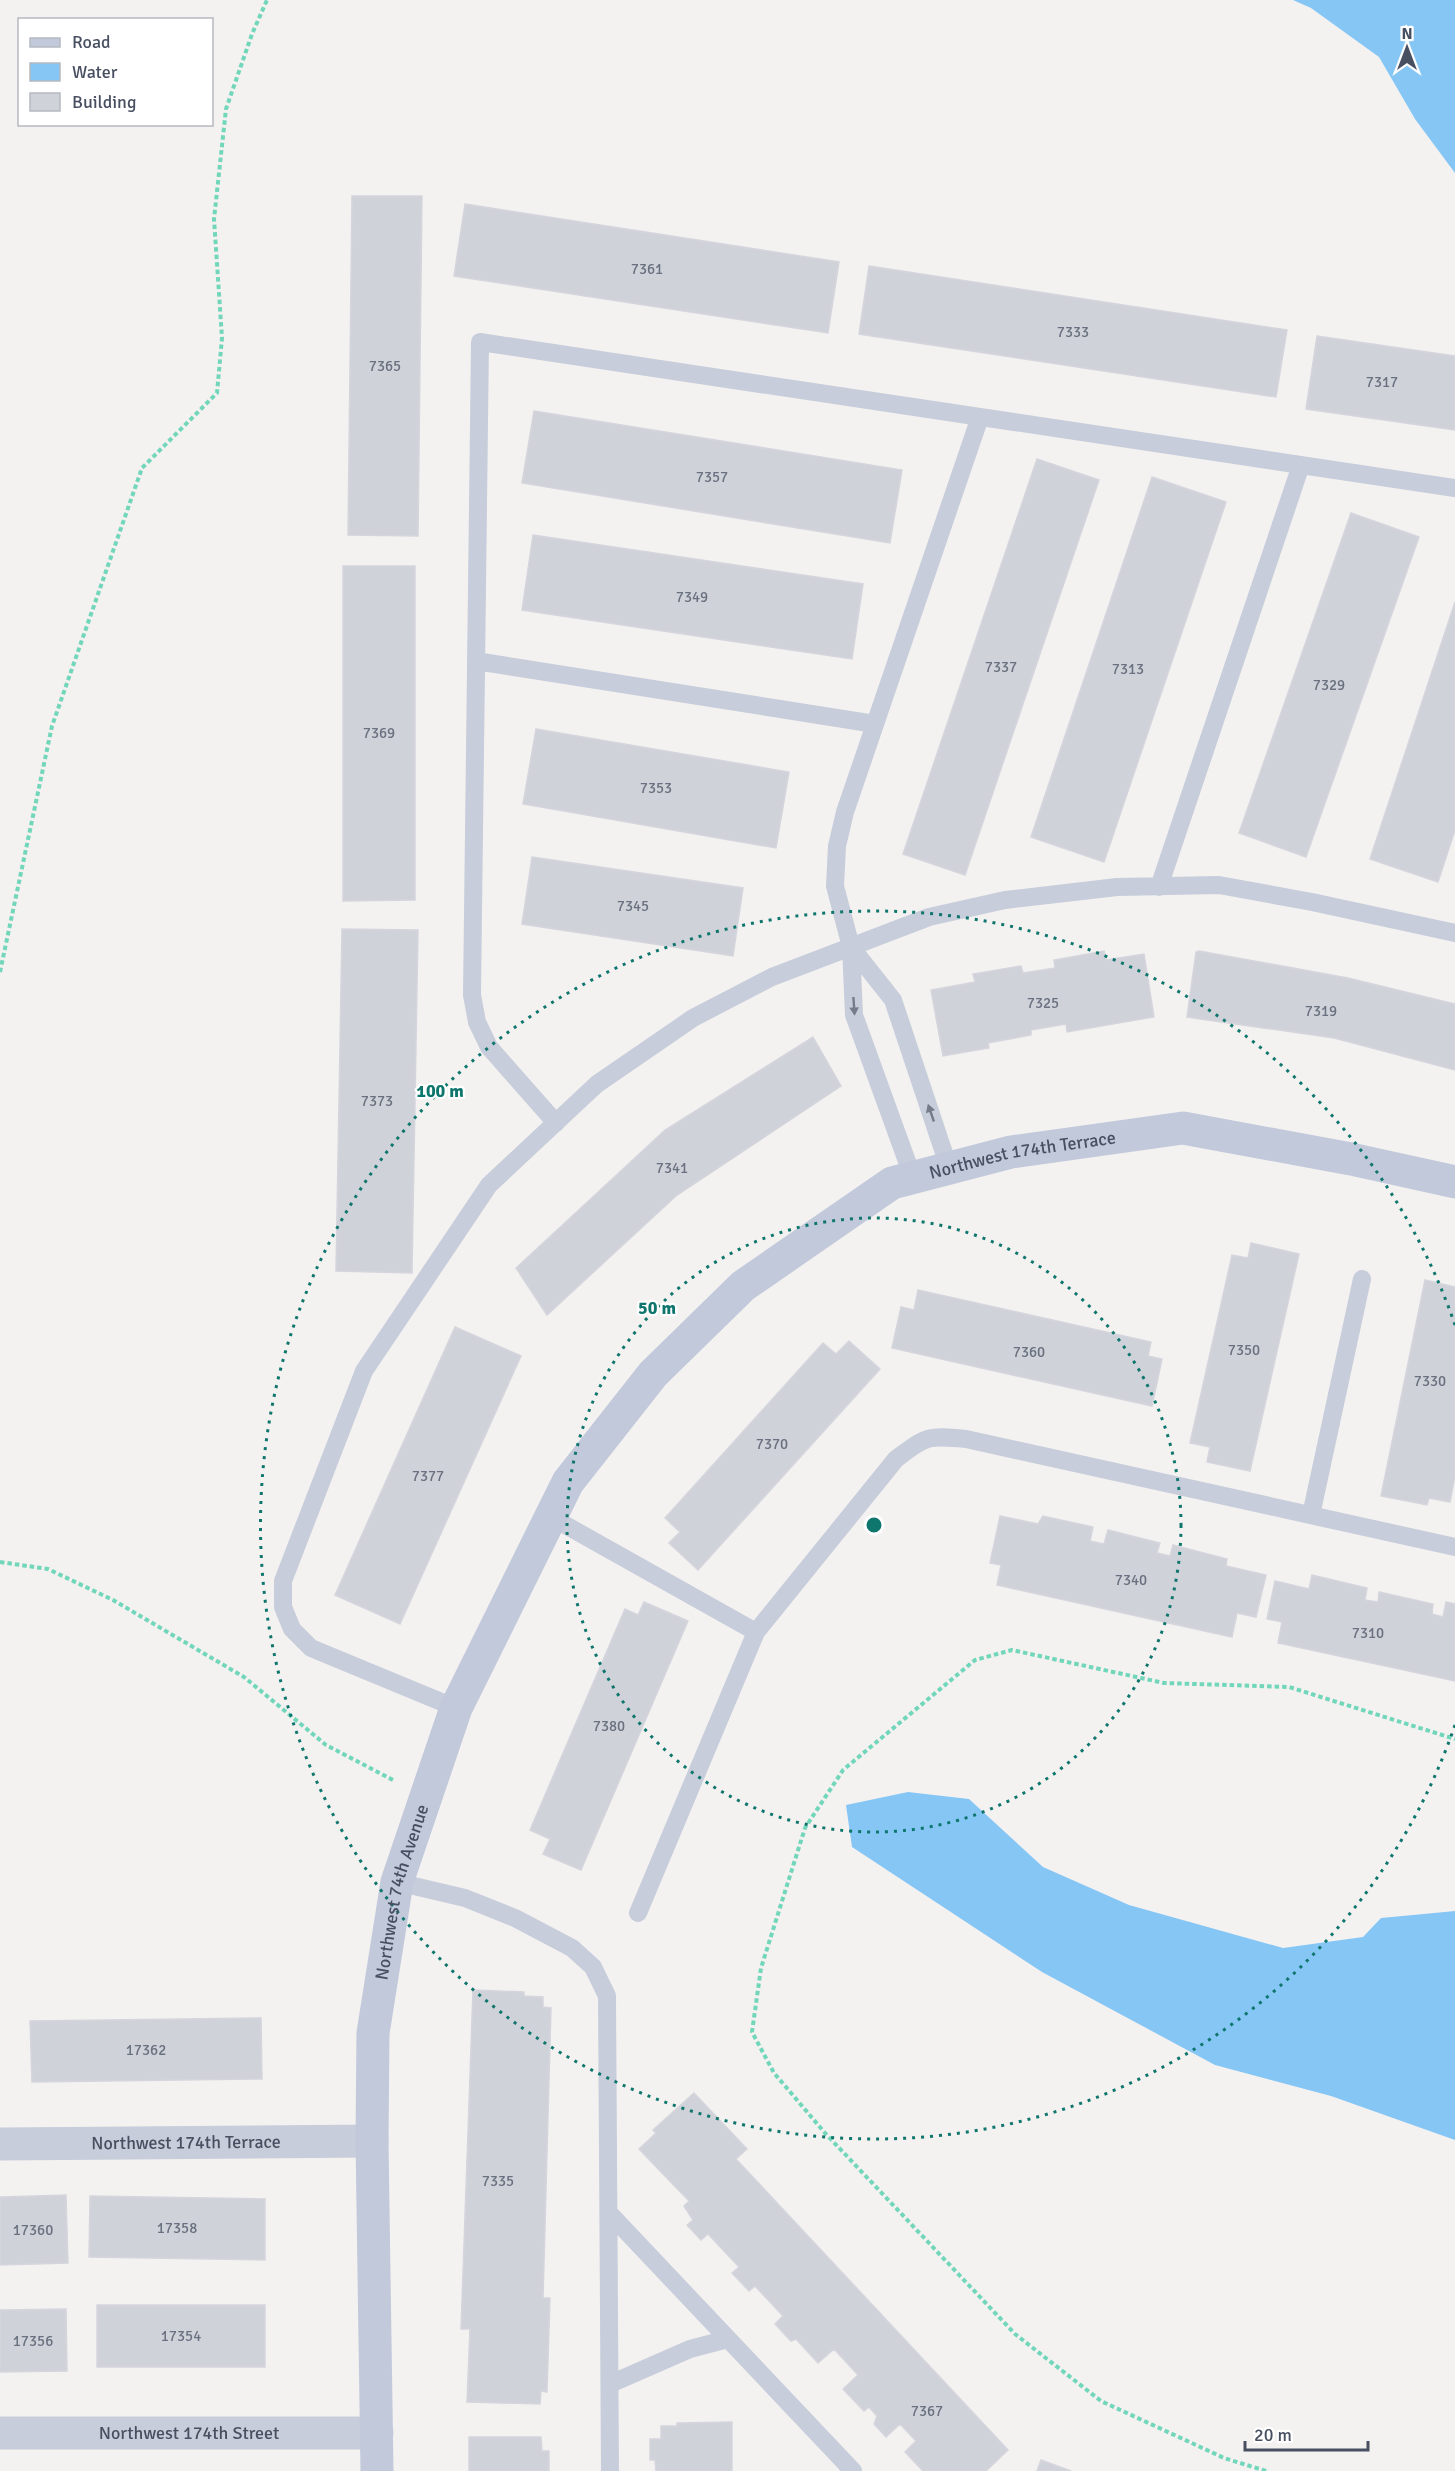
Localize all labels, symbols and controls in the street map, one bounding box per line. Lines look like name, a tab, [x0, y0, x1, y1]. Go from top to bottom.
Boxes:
legend	[18, 18, 213, 126]
north arrow	[1377, 18, 1437, 78]
text: N	[1401, 24, 1413, 44]
text: Road	[72, 31, 111, 53]
text: Water	[72, 61, 118, 83]
text: Building	[72, 91, 136, 113]
house number: 7361	[631, 260, 663, 278]
house number: 7333	[1057, 323, 1089, 341]
house number: 7365	[369, 357, 401, 375]
house number: 7317	[1366, 373, 1398, 391]
house number: 7357	[696, 468, 728, 486]
house number: 7349	[676, 588, 708, 606]
house number: 7337	[985, 658, 1017, 676]
house number: 7313	[1112, 660, 1144, 678]
house number: 7329	[1313, 676, 1345, 694]
house number: 7369	[363, 724, 395, 742]
house number: 7353	[640, 779, 672, 797]
house number: 7345	[617, 897, 649, 915]
house number: 7325	[1027, 994, 1059, 1012]
one-way arrow	[849, 996, 859, 1015]
house number: 7319	[1305, 1002, 1337, 1020]
text: 100 m	[416, 1080, 464, 1102]
house number: 7373	[361, 1092, 393, 1110]
one-way arrow	[925, 1104, 935, 1122]
street label: Northwest 174th Terrace	[927, 1127, 1117, 1184]
house number: 7341	[656, 1159, 688, 1177]
text: 50 m	[638, 1297, 676, 1319]
house number: 7350	[1228, 1341, 1260, 1359]
house number: 7360	[1013, 1343, 1045, 1361]
house number: 7330	[1414, 1372, 1446, 1390]
house number: 7370	[756, 1435, 788, 1453]
house number: 7377	[412, 1467, 444, 1485]
centre of rings	[864, 1515, 884, 1535]
house number: 7340	[1115, 1571, 1147, 1589]
house number: 7310	[1352, 1624, 1384, 1642]
house number: 7380	[593, 1717, 625, 1735]
street label: Northwest 74th Avenue	[371, 1802, 434, 1982]
house number: 17362	[126, 2041, 166, 2059]
street label: Northwest 174th Terrace	[91, 2131, 281, 2154]
house number: 7335	[482, 2172, 514, 2190]
house number: 17358	[157, 2219, 197, 2237]
house number: 17360	[13, 2221, 53, 2239]
house number: 17354	[161, 2327, 201, 2345]
house number: 17356	[13, 2332, 53, 2350]
house number: 7367	[911, 2402, 943, 2420]
scale bar	[1245, 2414, 1368, 2452]
street label: Northwest 174th Street	[99, 2422, 279, 2444]
text: 20 m	[1254, 2424, 1292, 2446]

